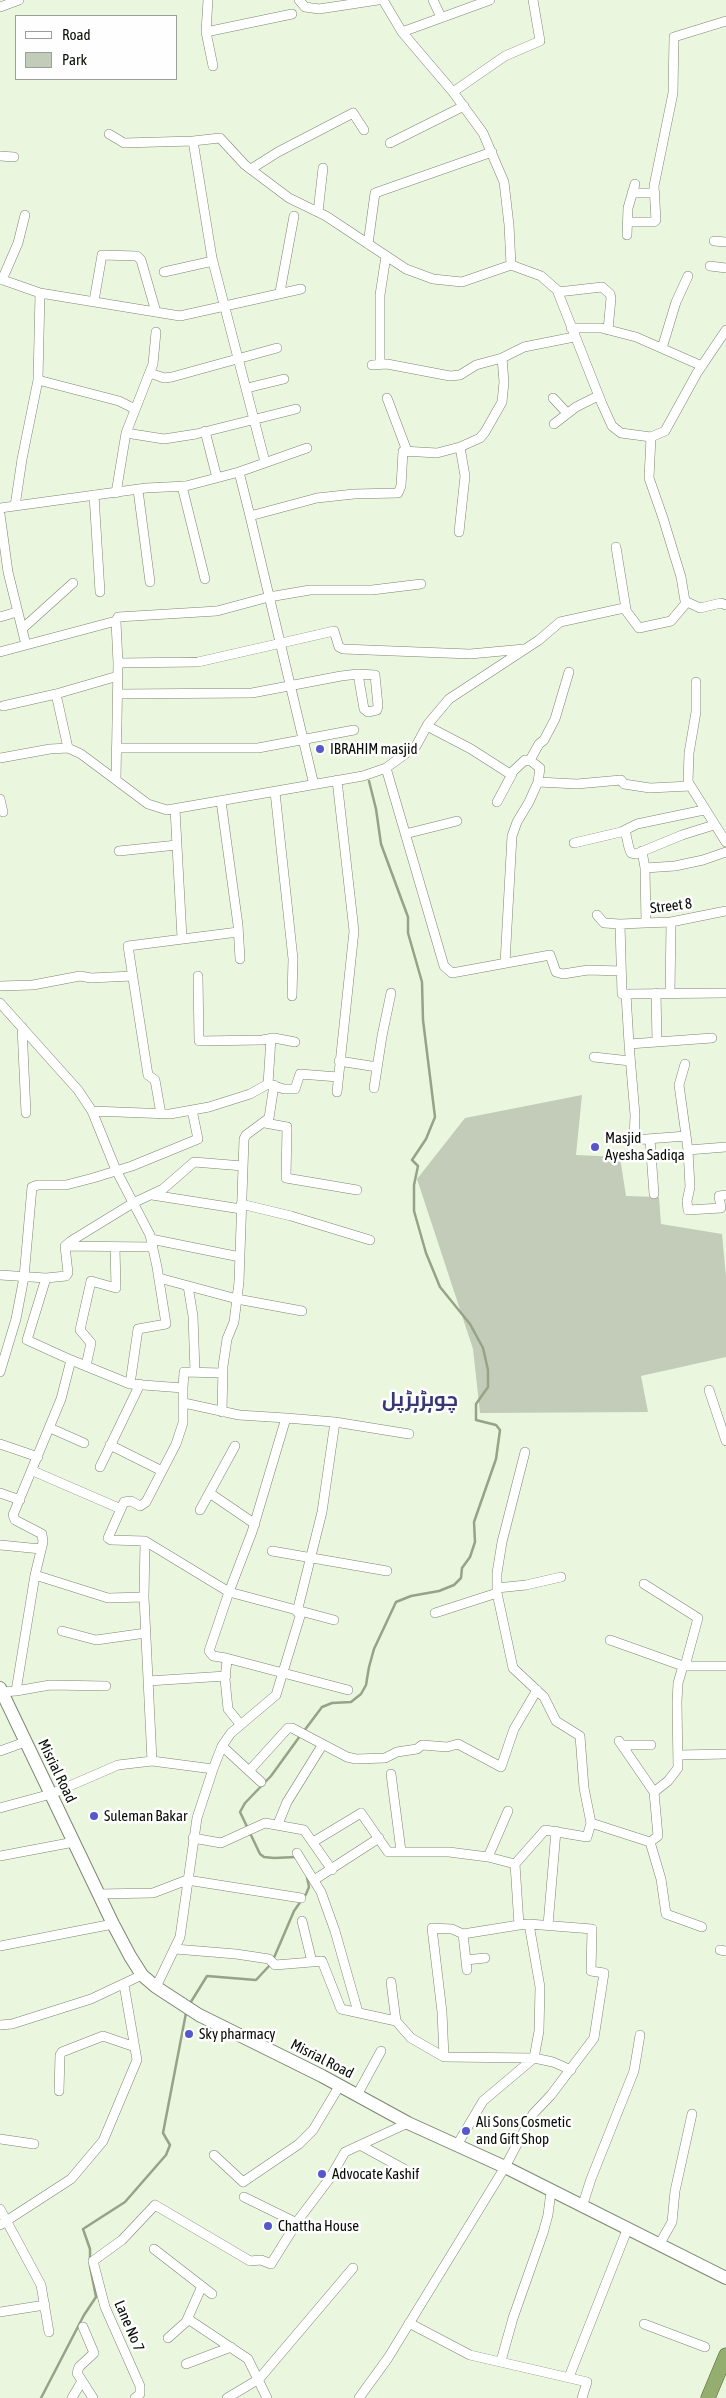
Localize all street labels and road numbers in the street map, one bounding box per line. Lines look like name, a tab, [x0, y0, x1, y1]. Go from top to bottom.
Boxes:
street label: Street 8	[649, 895, 693, 917]
street label: Misrial Road	[34, 1736, 80, 1806]
street label: Misrial Road	[287, 2035, 357, 2083]
street label: Lane No 7	[110, 2298, 148, 2354]

